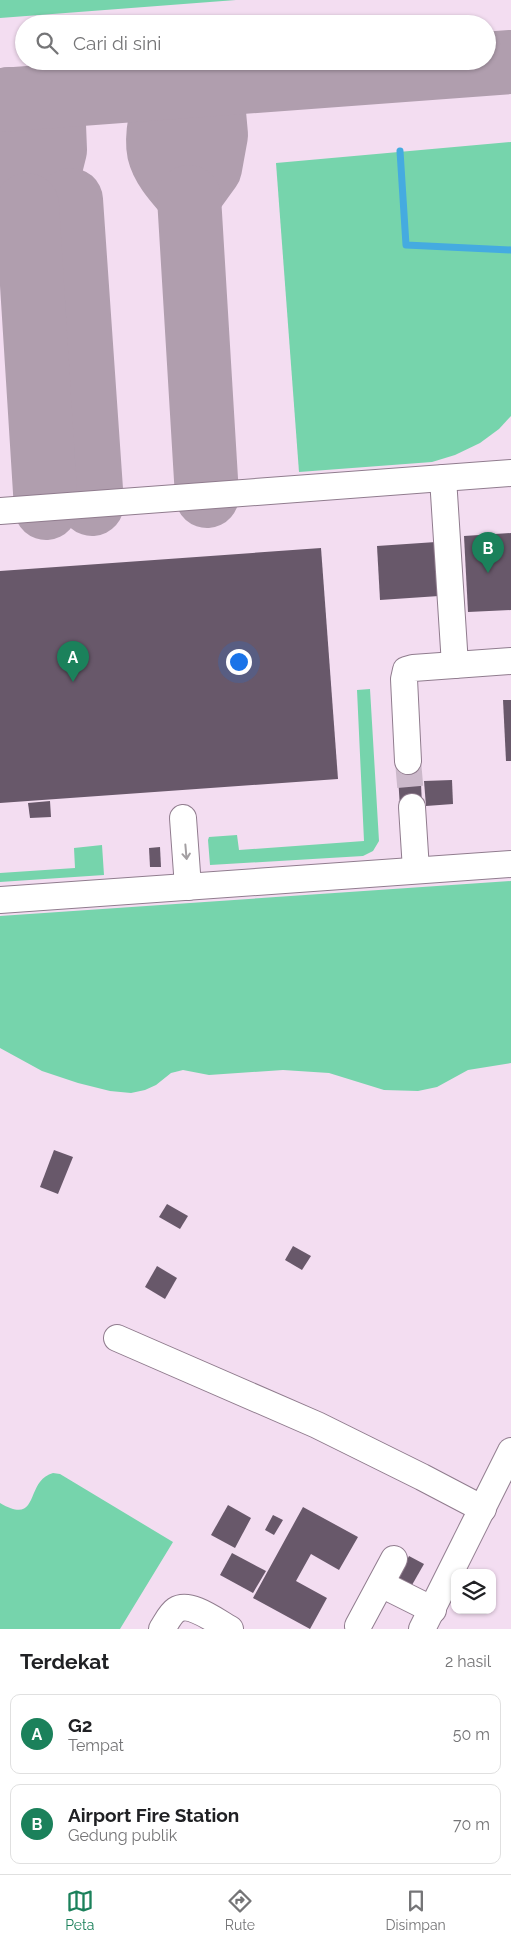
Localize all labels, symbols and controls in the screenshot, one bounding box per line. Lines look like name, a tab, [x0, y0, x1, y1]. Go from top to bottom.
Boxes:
search box	[15, 15, 496, 70]
icon: search	[33, 29, 61, 57]
text: Cari di sini	[73, 32, 161, 54]
pin: B	[472, 532, 504, 573]
pin: A	[57, 641, 89, 682]
your location	[226, 649, 252, 675]
one-way arrow	[181, 844, 190, 860]
map controls	[451, 1569, 496, 1614]
button: layers	[451, 1569, 496, 1614]
text: Terdekat	[20, 1649, 109, 1674]
text: 2 hasil	[445, 1652, 491, 1671]
text: G2	[68, 1714, 93, 1736]
text: A	[32, 1725, 42, 1744]
text: 50 m	[453, 1725, 490, 1744]
text: Tempat	[68, 1736, 124, 1755]
text: Airport Fire Station	[68, 1804, 239, 1826]
text: B	[32, 1815, 42, 1834]
text: 70 m	[453, 1815, 490, 1834]
text: Gedung publik	[68, 1826, 177, 1845]
tab: Peta	[65, 1887, 94, 1933]
tab: Rute	[225, 1887, 255, 1933]
tab: Disimpan	[386, 1887, 446, 1933]

